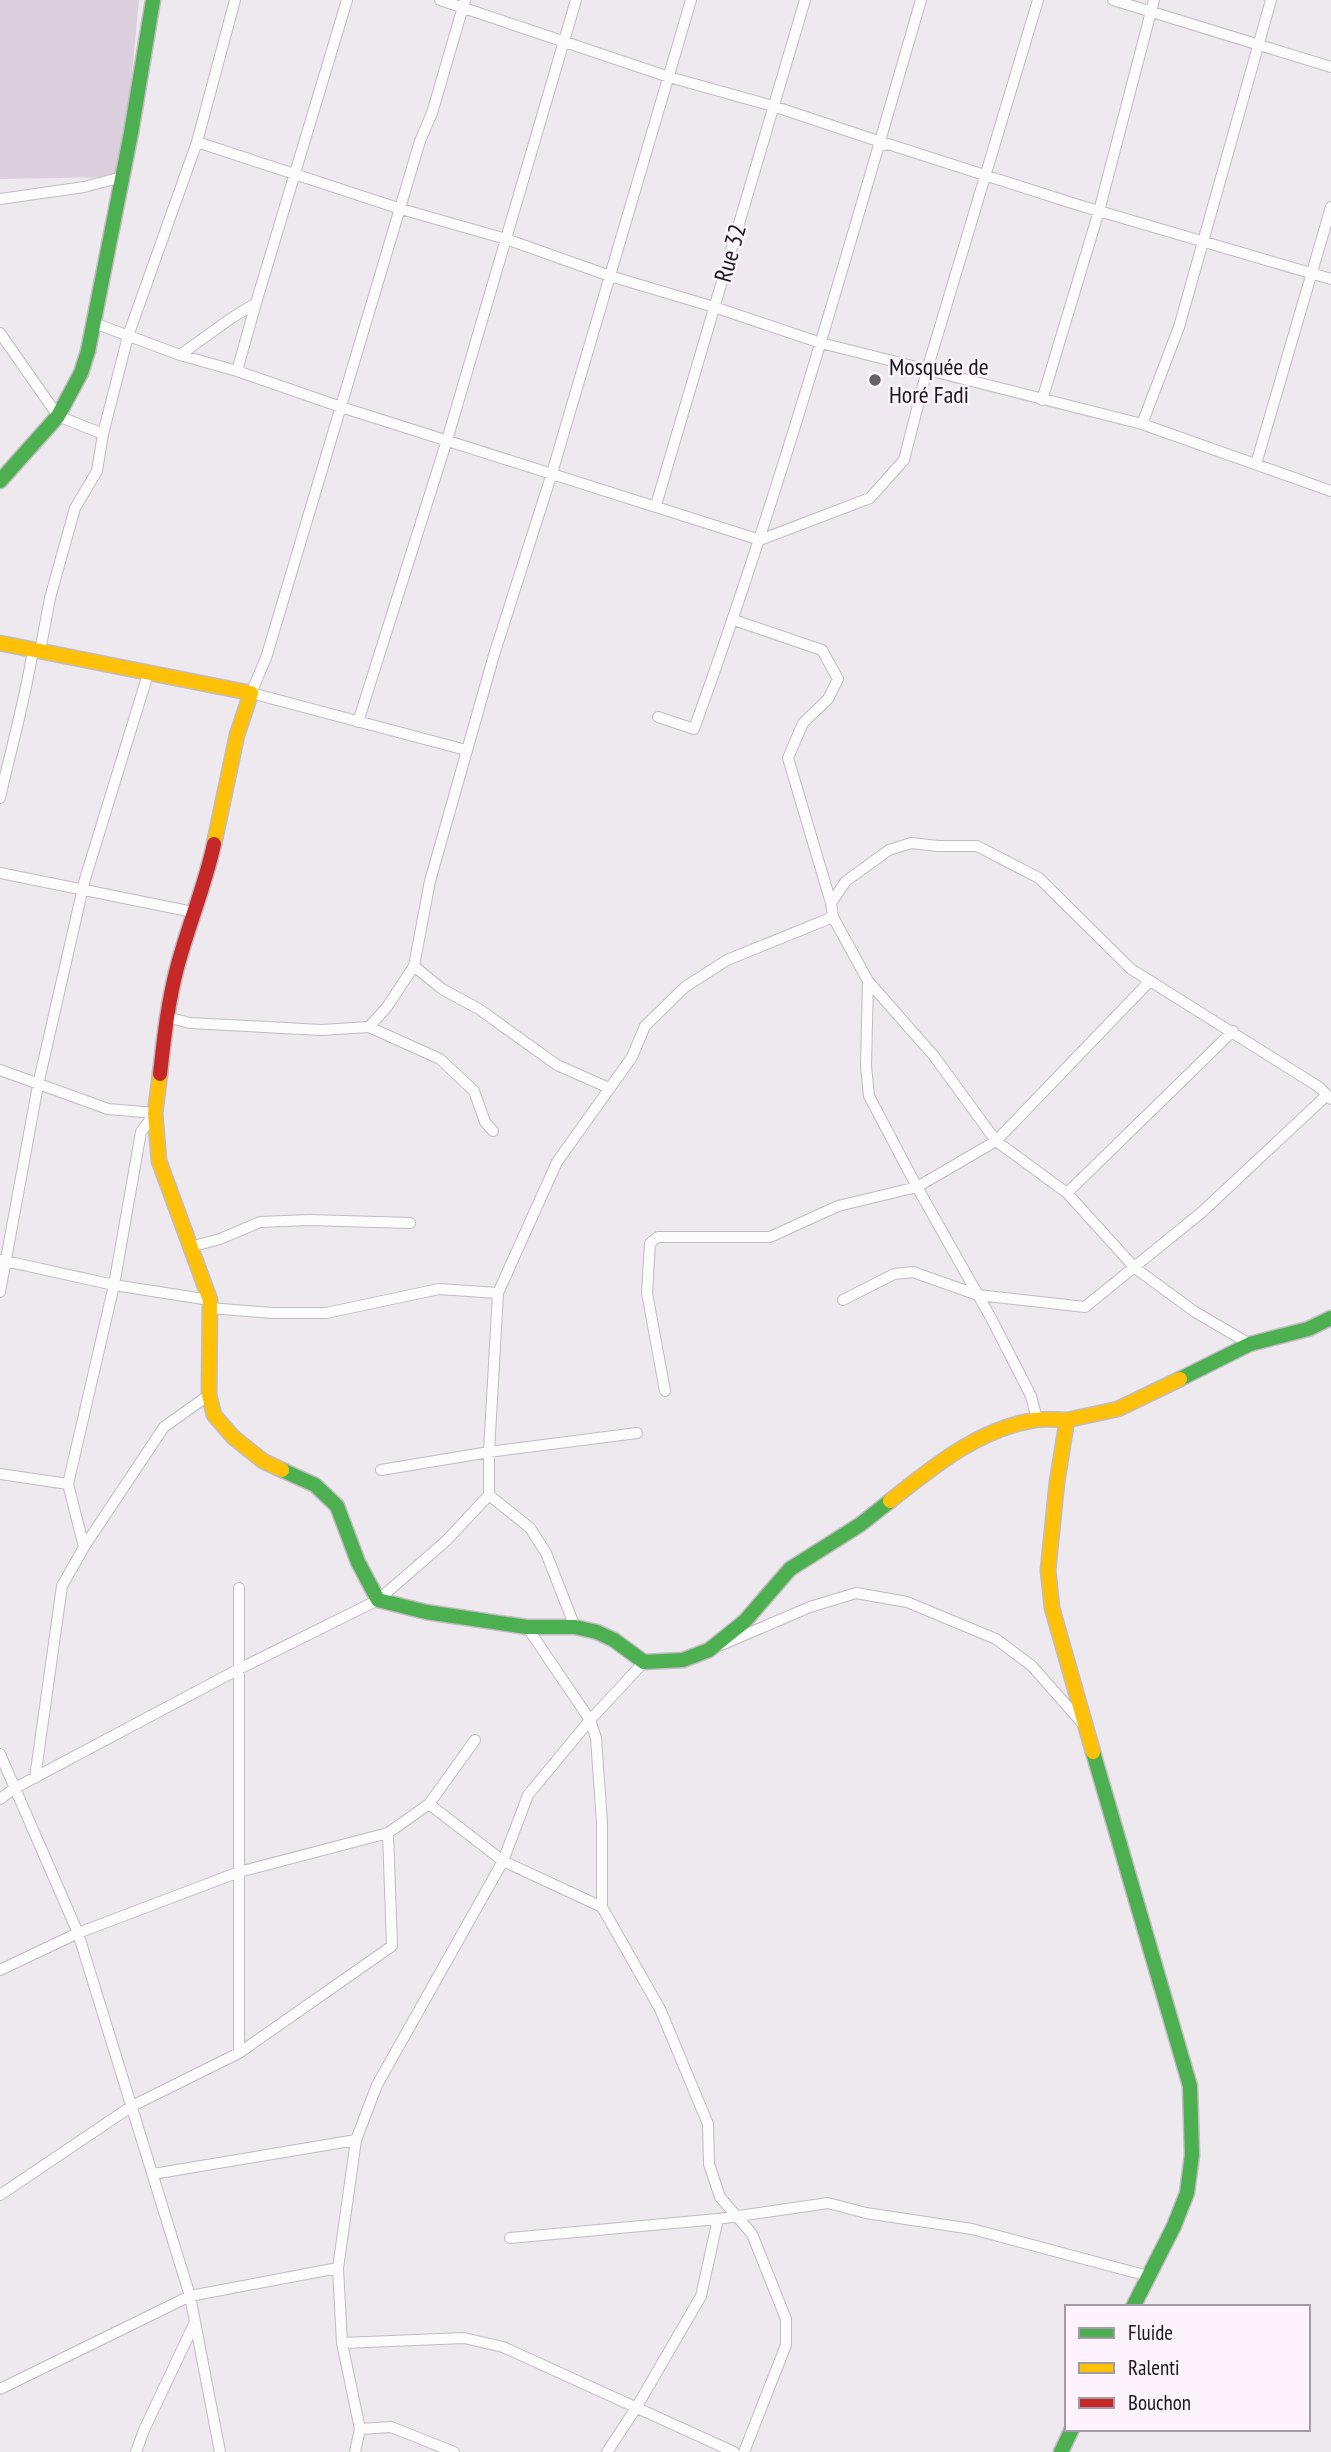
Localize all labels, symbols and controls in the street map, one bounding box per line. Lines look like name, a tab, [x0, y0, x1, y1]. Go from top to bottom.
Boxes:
street label: Rue 32	[707, 221, 753, 285]
place label: Mosquée de Horé Fadi	[889, 351, 989, 410]
marker: Mosquée de Horé Fadi	[867, 372, 883, 388]
legend	[1065, 2305, 1310, 2431]
text: Fluide	[1128, 2319, 1173, 2346]
text: Ralenti	[1128, 2354, 1180, 2381]
text: Bouchon	[1128, 2389, 1191, 2416]

